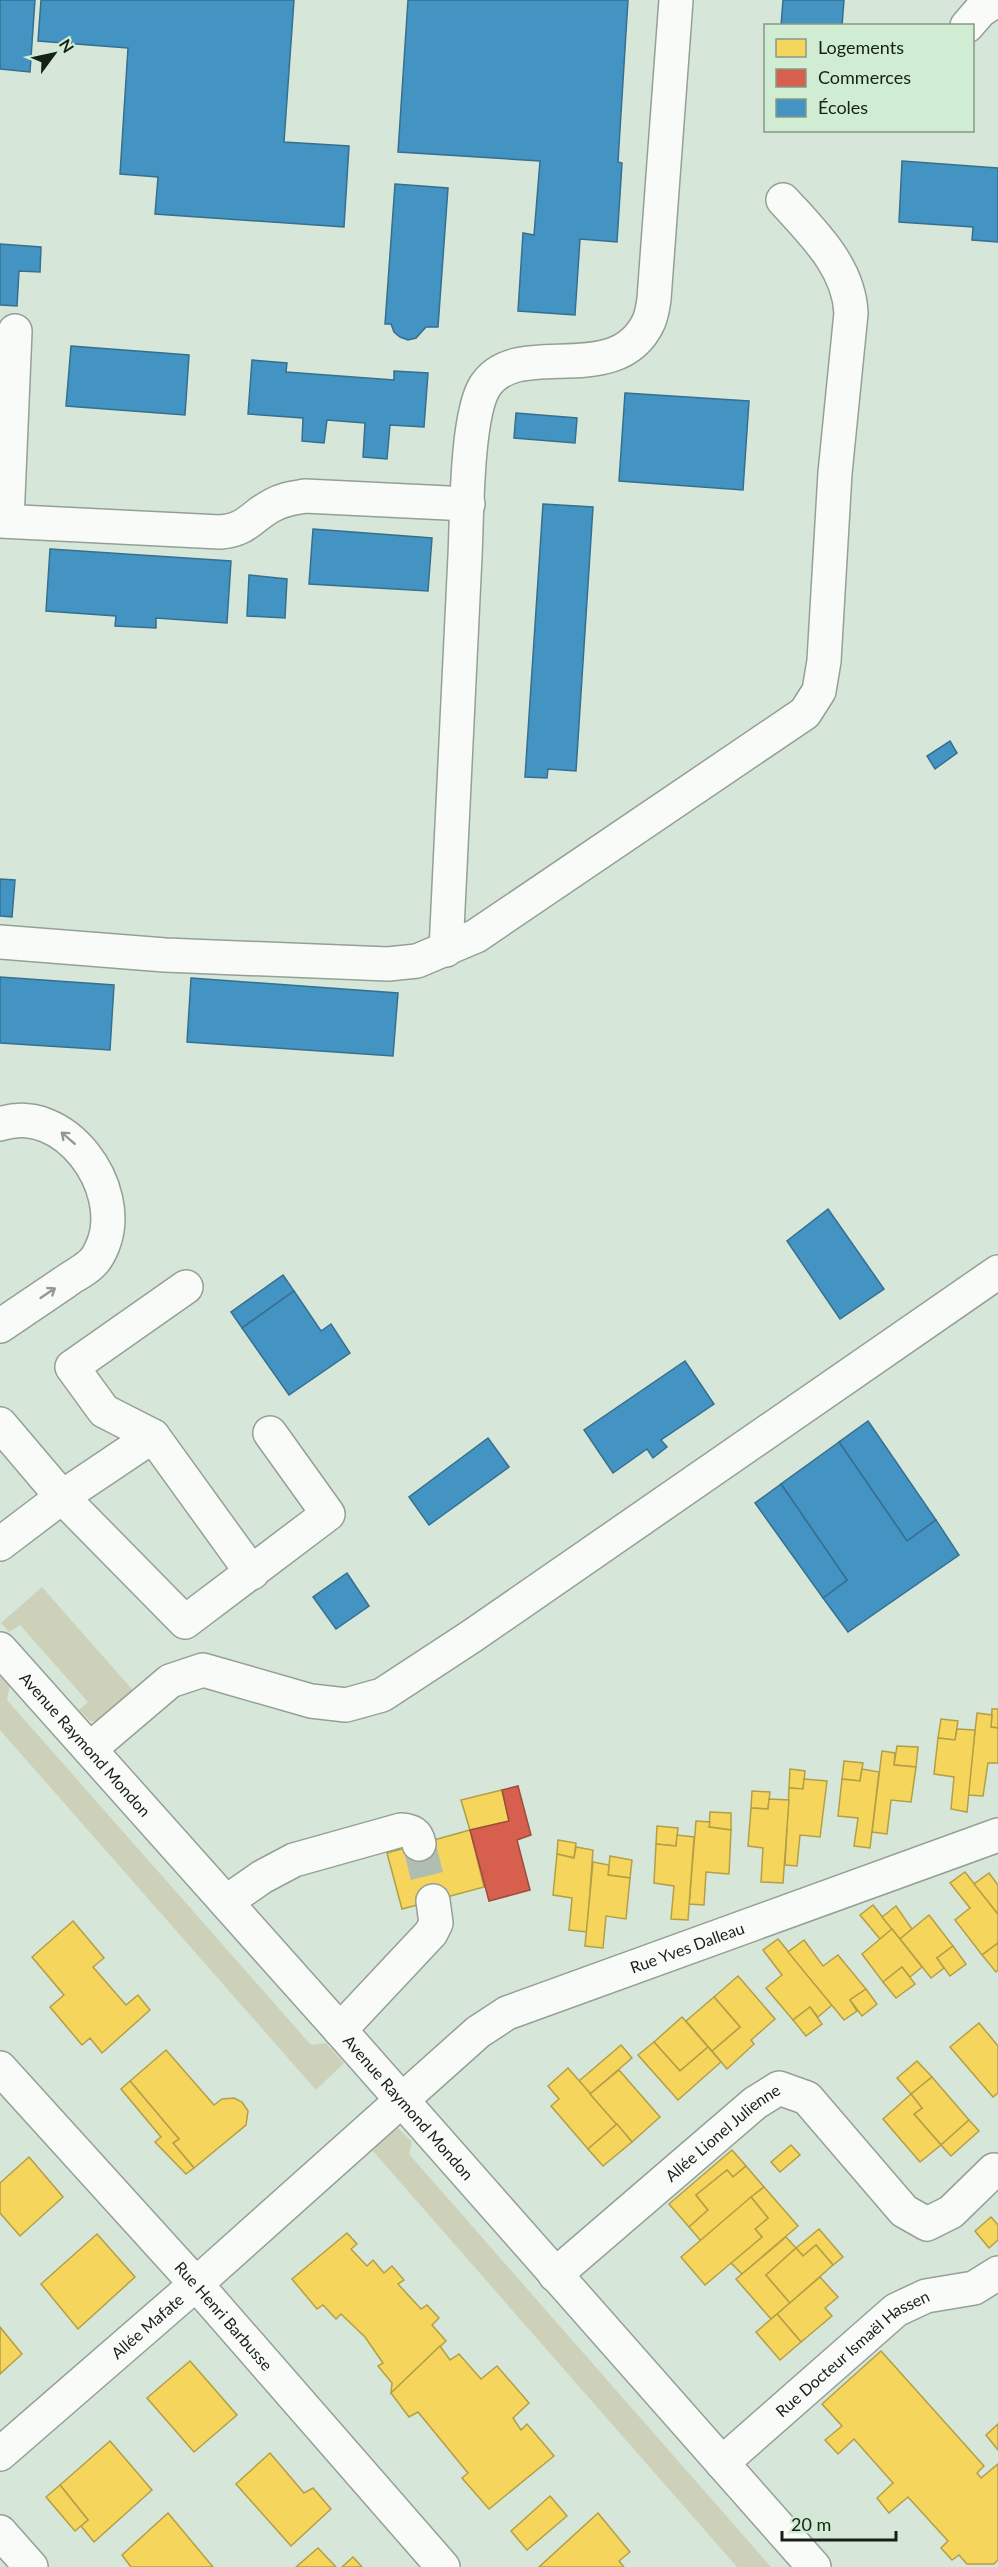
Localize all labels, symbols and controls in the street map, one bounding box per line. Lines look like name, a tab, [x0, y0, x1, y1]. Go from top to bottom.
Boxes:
north arrow	[24, 24, 84, 84]
legend	[764, 24, 974, 132]
text: N	[56, 35, 78, 56]
text: Logements	[818, 36, 904, 58]
text: Commerces	[818, 66, 911, 88]
text: Écoles	[818, 96, 868, 118]
one-way arrow	[61, 1131, 76, 1145]
one-way arrow	[40, 1287, 56, 1299]
street label: Avenue Raymond Mondon	[16, 1668, 155, 1820]
street label: Rue Yves Dalleau	[627, 1918, 747, 1977]
street label: Avenue Raymond Mondon	[340, 2031, 478, 2184]
street label: Allée Lionel Julienne	[661, 2080, 783, 2185]
street label: Rue Henri Barbusse	[171, 2257, 277, 2374]
street label: Rue Docteur Ismaël Hassen	[772, 2286, 932, 2420]
street label: Allée Mafate	[107, 2289, 187, 2362]
scale bar	[782, 2504, 896, 2542]
text: 20 m	[791, 2513, 831, 2535]

